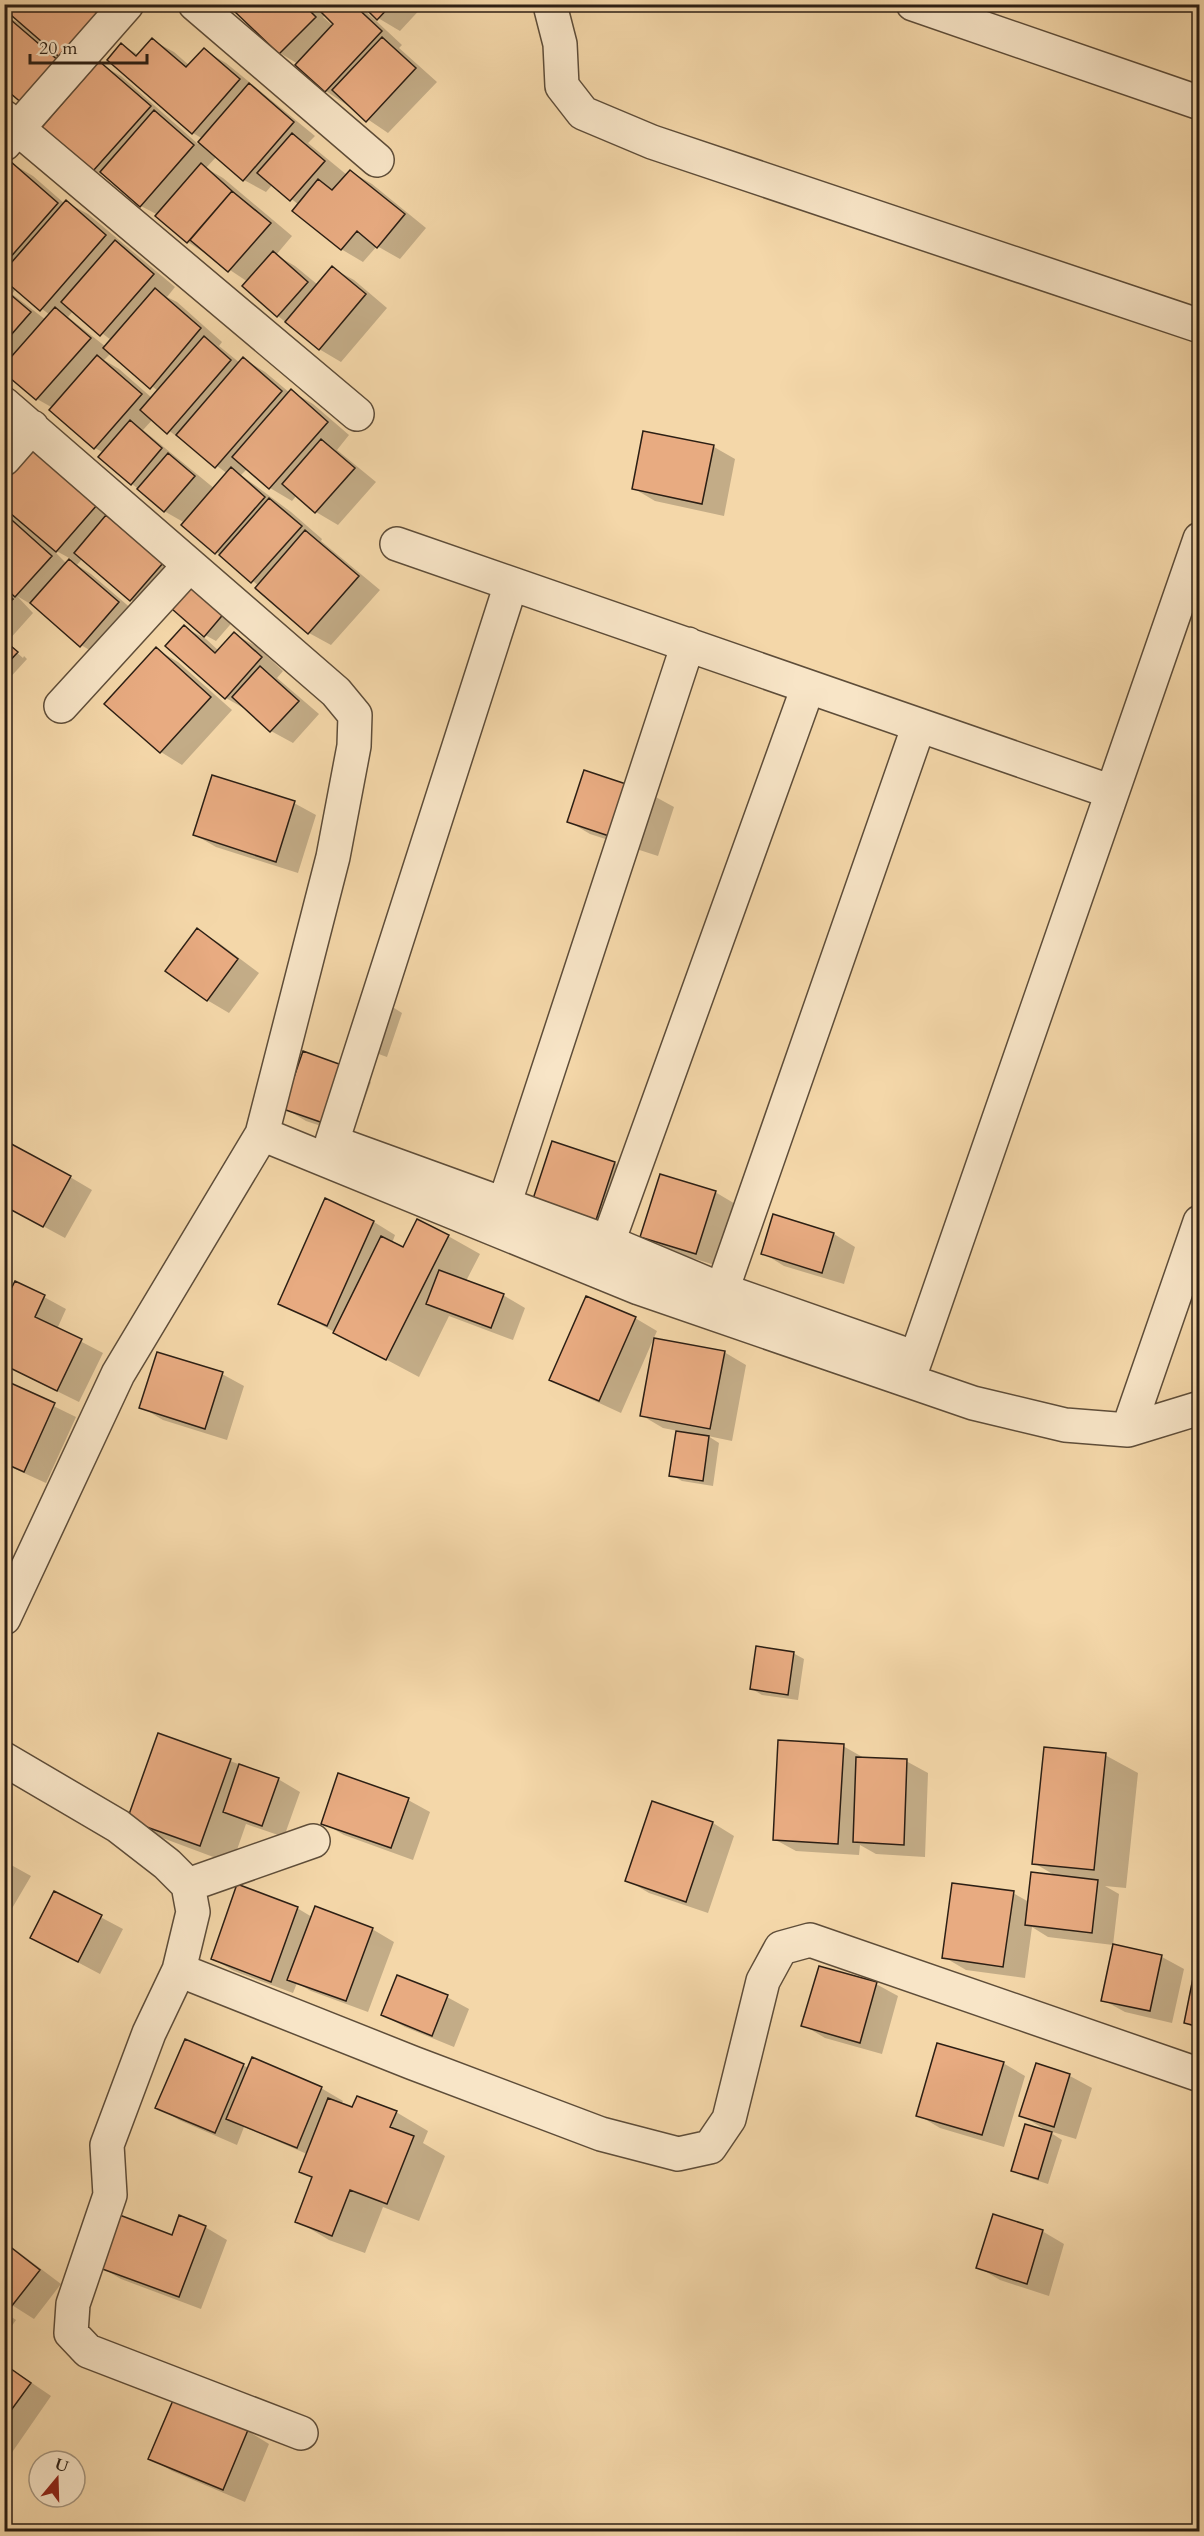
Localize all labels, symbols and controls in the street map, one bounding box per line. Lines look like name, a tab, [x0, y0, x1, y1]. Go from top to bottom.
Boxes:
scale bar	[30, 27, 147, 65]
text: 20 m	[39, 36, 78, 61]
north arrow	[27, 2449, 87, 2509]
text: U	[52, 2453, 71, 2478]

